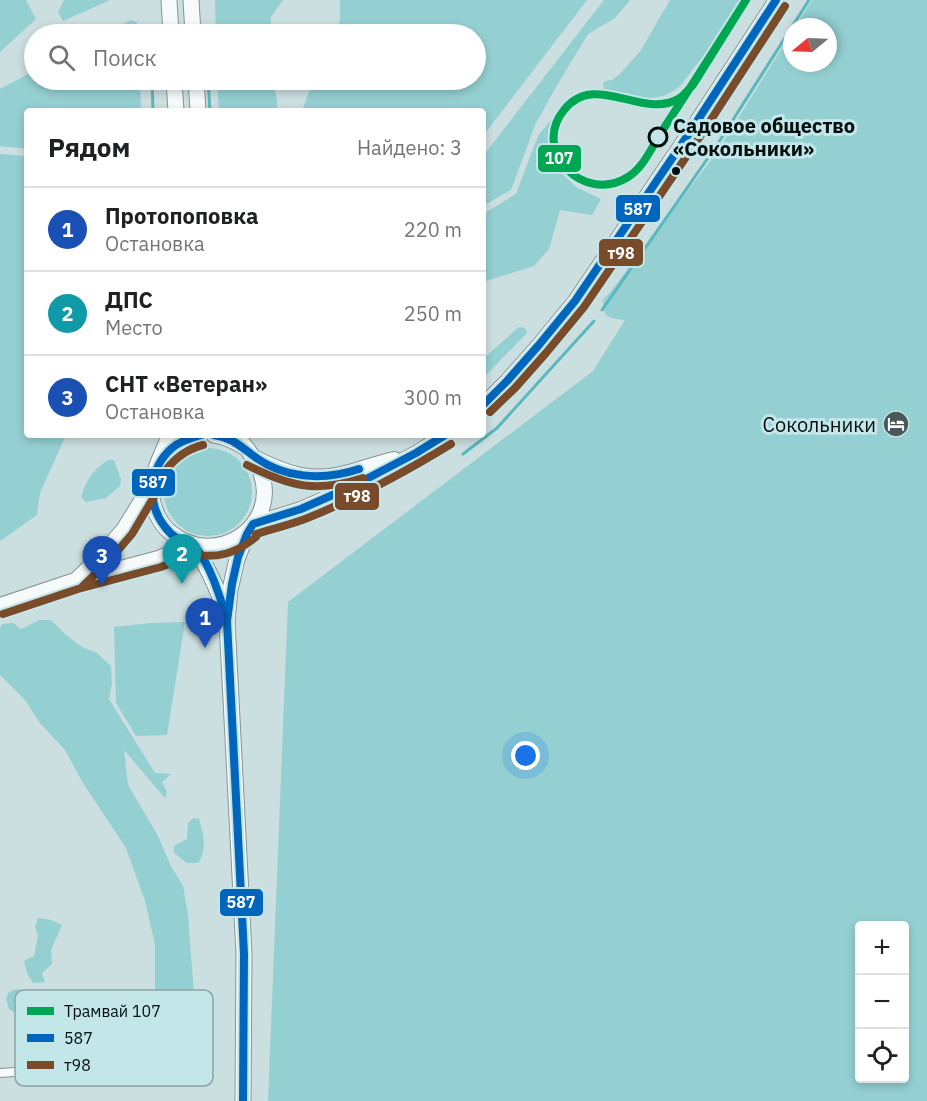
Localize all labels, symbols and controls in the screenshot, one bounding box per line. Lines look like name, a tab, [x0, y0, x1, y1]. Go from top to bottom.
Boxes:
north arrow	[783, 18, 837, 72]
search box	[24, 24, 486, 90]
icon: search	[45, 41, 78, 74]
text: Поиск	[93, 43, 157, 72]
place label: Садовое общество «Сокольники»	[673, 112, 855, 162]
marker: Садовое общество «Сокольники»	[648, 127, 668, 147]
text: Рядом	[48, 130, 130, 164]
text: Найдено: 3	[357, 134, 462, 161]
line badge: 107	[537, 144, 582, 173]
text: 107	[545, 148, 573, 168]
unlabelled marker	[670, 165, 682, 177]
line badge: 587	[615, 194, 661, 223]
text: 587	[624, 199, 652, 219]
text: Протопоповка	[105, 201, 258, 230]
text: 1	[62, 216, 74, 243]
text: 220 m	[404, 216, 462, 243]
text: Остановка	[105, 230, 205, 257]
line badge: т98	[598, 238, 644, 267]
text: т98	[607, 243, 635, 263]
text: ДПС	[105, 285, 153, 314]
text: 2	[62, 300, 74, 327]
text: 250 m	[404, 300, 462, 327]
text: Место	[105, 314, 163, 341]
text: СНТ «Ветеран»	[105, 369, 267, 398]
text: 3	[62, 384, 74, 411]
text: 300 m	[404, 384, 462, 411]
text: Остановка	[105, 398, 205, 425]
hotel icon: Сокольники	[881, 409, 911, 439]
place label: Сокольники	[763, 411, 876, 438]
line badge: 587	[131, 468, 176, 497]
text: 587	[139, 472, 167, 492]
line badge: т98	[334, 482, 380, 511]
text: т98	[343, 486, 371, 506]
pin: 2	[162, 534, 201, 584]
pin: 3	[82, 536, 122, 586]
pin: 1	[186, 598, 224, 648]
your location	[511, 741, 540, 770]
line badge: 587	[219, 888, 264, 917]
text: 587	[227, 892, 255, 912]
map controls	[855, 921, 909, 1083]
button: +	[855, 921, 909, 975]
button: −	[855, 975, 909, 1029]
legend	[15, 990, 213, 1086]
text: Трамвай 107	[64, 1001, 161, 1021]
text: 587	[64, 1028, 93, 1048]
button: locate	[855, 1029, 909, 1083]
text: т98	[64, 1055, 91, 1075]

